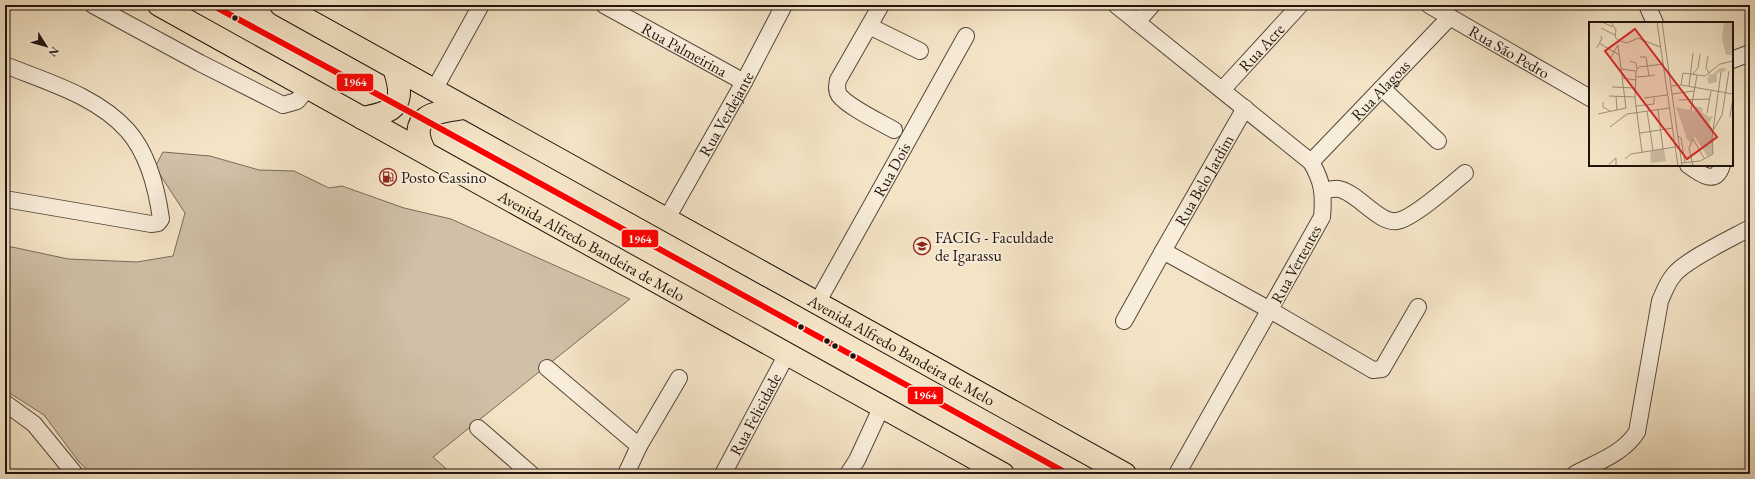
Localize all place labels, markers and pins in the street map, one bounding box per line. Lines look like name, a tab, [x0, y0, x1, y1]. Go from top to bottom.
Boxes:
unlabelled marker	[230, 13, 240, 23]
fuel station icon: Posto Cassino	[378, 167, 398, 187]
place label: Posto Cassino	[401, 167, 487, 188]
place label: FACIG - Faculdade de Igarassu	[935, 227, 1054, 266]
school or university icon: FACIG - Faculdade de Igarassu	[912, 236, 932, 256]
unlabelled marker	[796, 322, 806, 332]
unlabelled marker	[822, 336, 832, 346]
unlabelled marker	[830, 341, 840, 351]
unlabelled marker	[848, 351, 858, 361]

